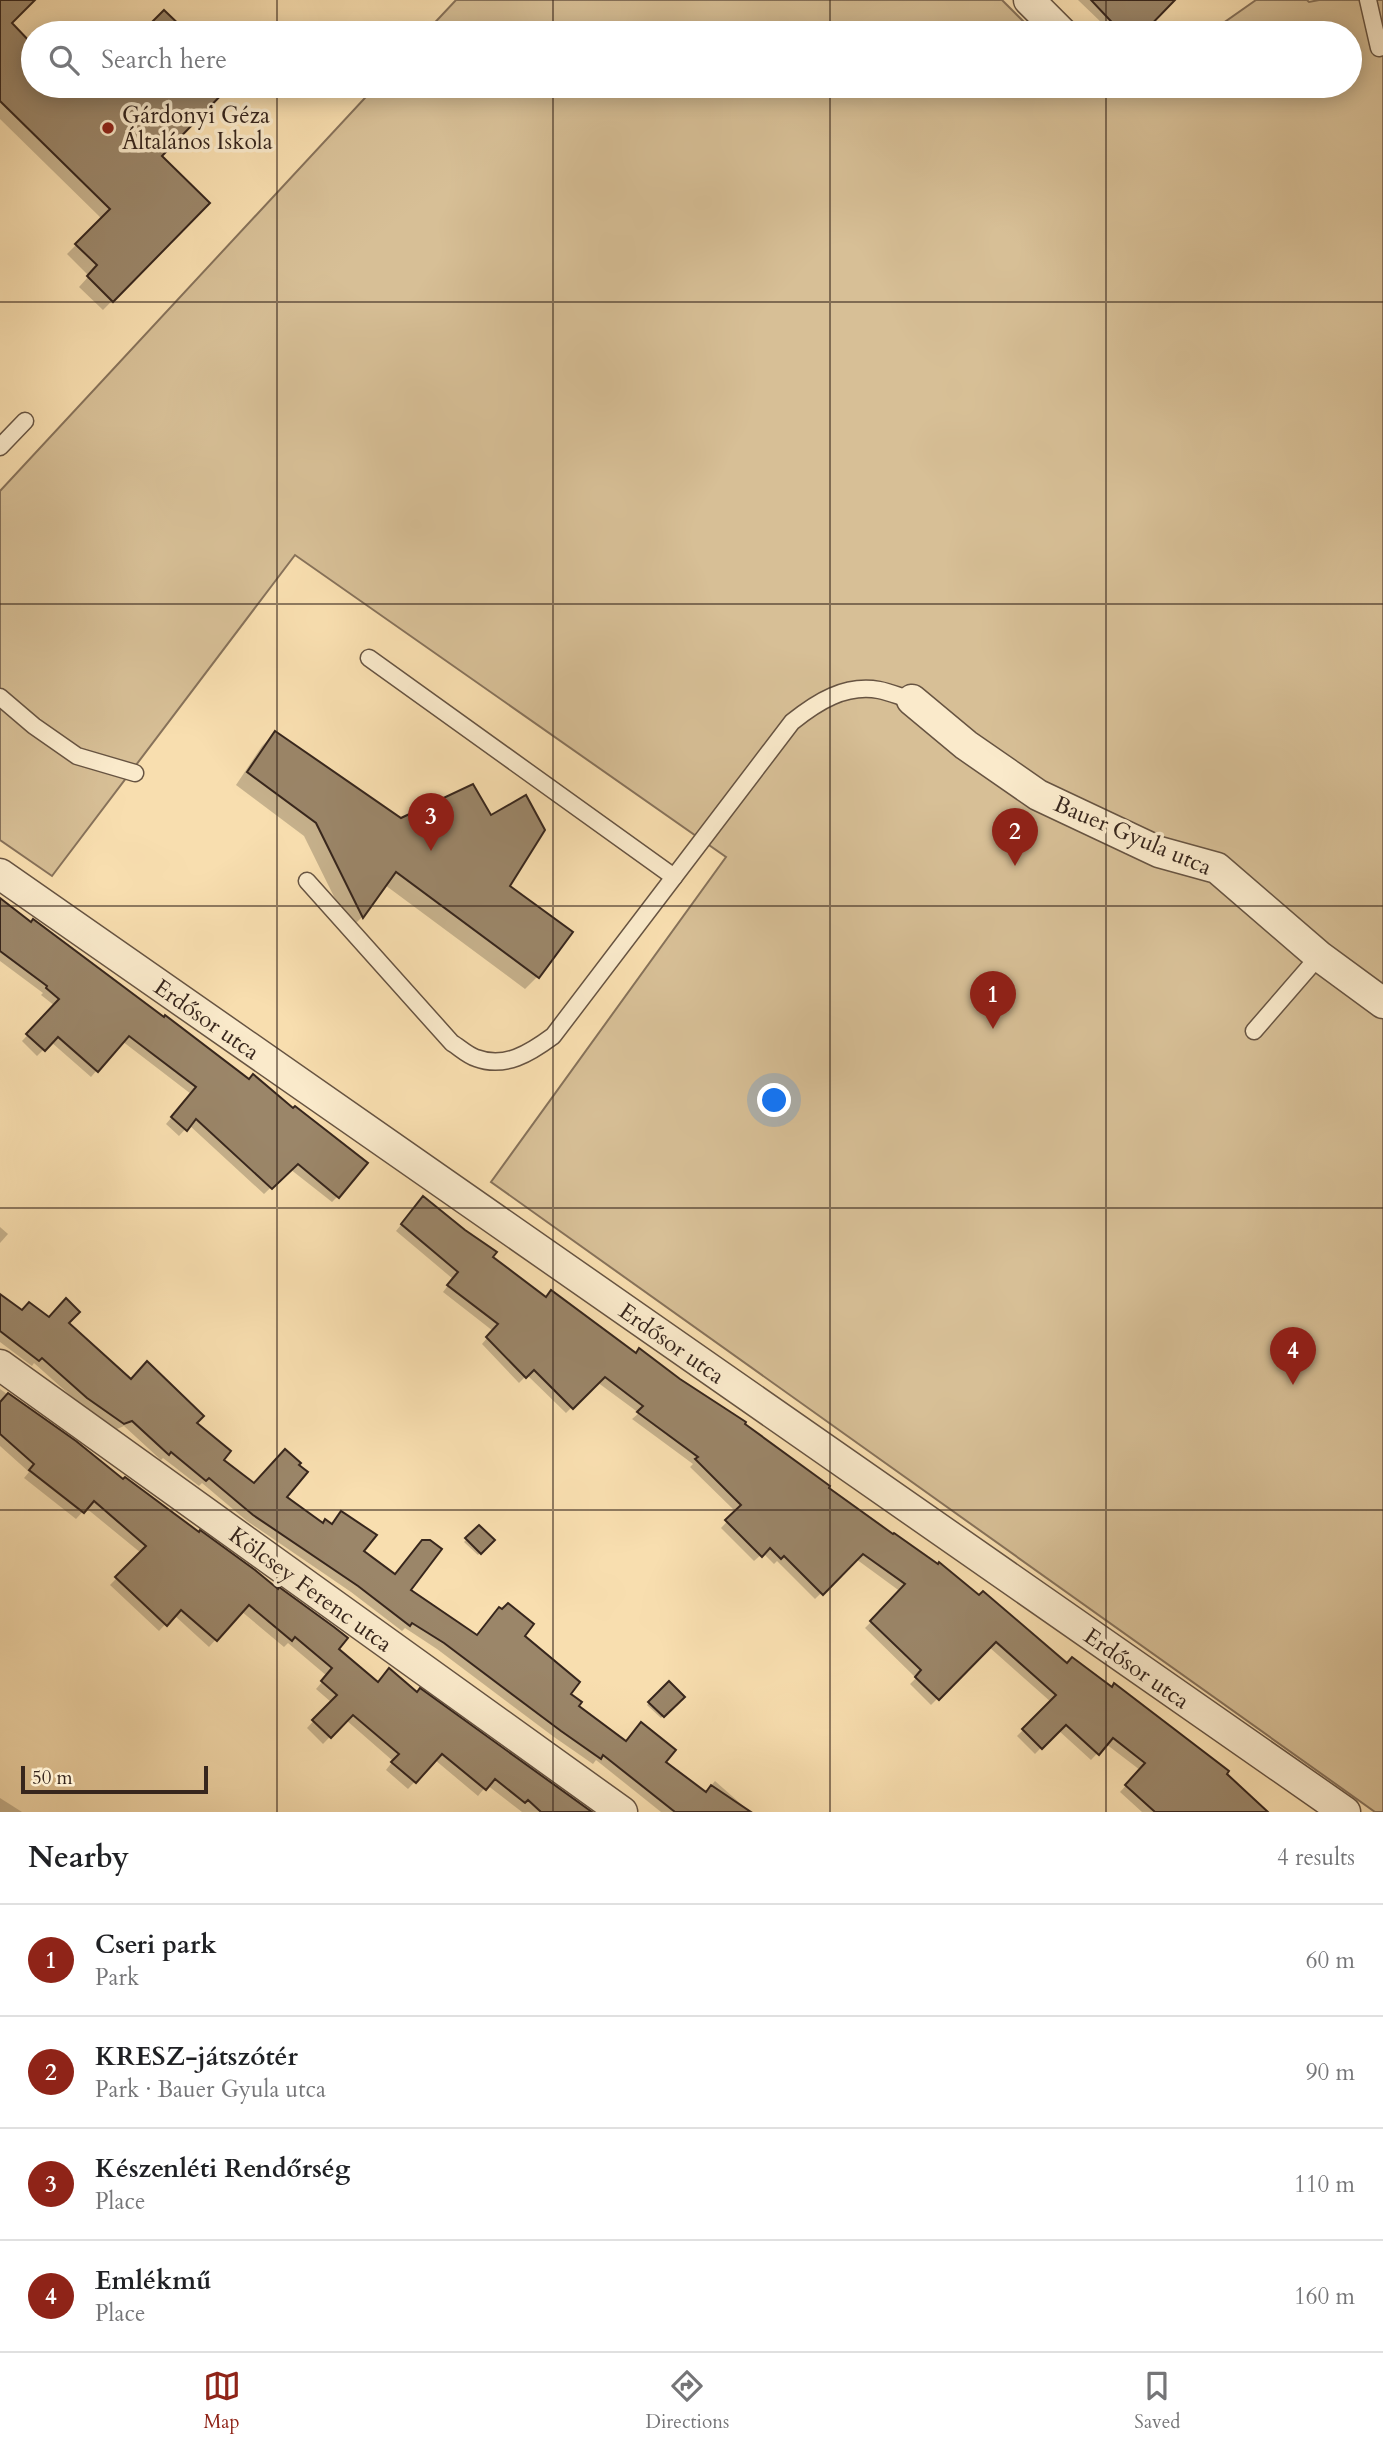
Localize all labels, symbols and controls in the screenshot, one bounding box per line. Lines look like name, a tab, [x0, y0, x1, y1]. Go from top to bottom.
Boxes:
search box	[21, 21, 1362, 98]
icon: search	[45, 41, 83, 79]
text: Search here	[101, 42, 227, 77]
place label: Gárdonyi Géza Általános Iskola	[122, 100, 273, 157]
marker: Gárdonyi Géza Általános Iskola	[100, 120, 116, 136]
street label: Bauer Gyula utca	[1049, 788, 1216, 883]
pin: 3	[408, 793, 454, 851]
pin: 2	[992, 808, 1038, 866]
pin: 1	[970, 971, 1016, 1029]
street label: Erdősor utca	[148, 972, 266, 1067]
your location	[757, 1083, 791, 1117]
street label: Erdősor utca	[613, 1296, 731, 1391]
pin: 4	[1270, 1327, 1316, 1385]
street label: Kölcsey Ferenc utca	[223, 1520, 399, 1659]
street label: Erdősor utca	[1078, 1621, 1196, 1716]
scale bar	[21, 1763, 208, 1795]
text: 50 m	[32, 1765, 73, 1791]
text: Nearby	[28, 1837, 129, 1878]
text: 4 results	[1277, 1842, 1355, 1873]
text: Cseri park	[95, 1927, 217, 1962]
text: 1	[45, 1945, 57, 1976]
text: 60 m	[1306, 1945, 1355, 1976]
text: Park	[95, 1962, 139, 1993]
text: KRESZ-játszótér	[95, 2039, 298, 2074]
text: 2	[45, 2057, 57, 2088]
text: 90 m	[1306, 2057, 1355, 2088]
text: Park · Bauer Gyula utca	[95, 2074, 326, 2105]
text: Készenléti Rendőrség	[95, 2151, 350, 2186]
text: 3	[45, 2169, 57, 2200]
text: 110 m	[1294, 2169, 1355, 2200]
text: Place	[95, 2186, 145, 2217]
text: Emlékmű	[95, 2263, 211, 2298]
text: 4	[45, 2281, 57, 2312]
text: 160 m	[1294, 2281, 1355, 2312]
text: Place	[95, 2298, 145, 2329]
tab: Map	[203, 2367, 241, 2435]
tab: Directions	[646, 2367, 729, 2435]
tab: Saved	[1134, 2367, 1180, 2435]

